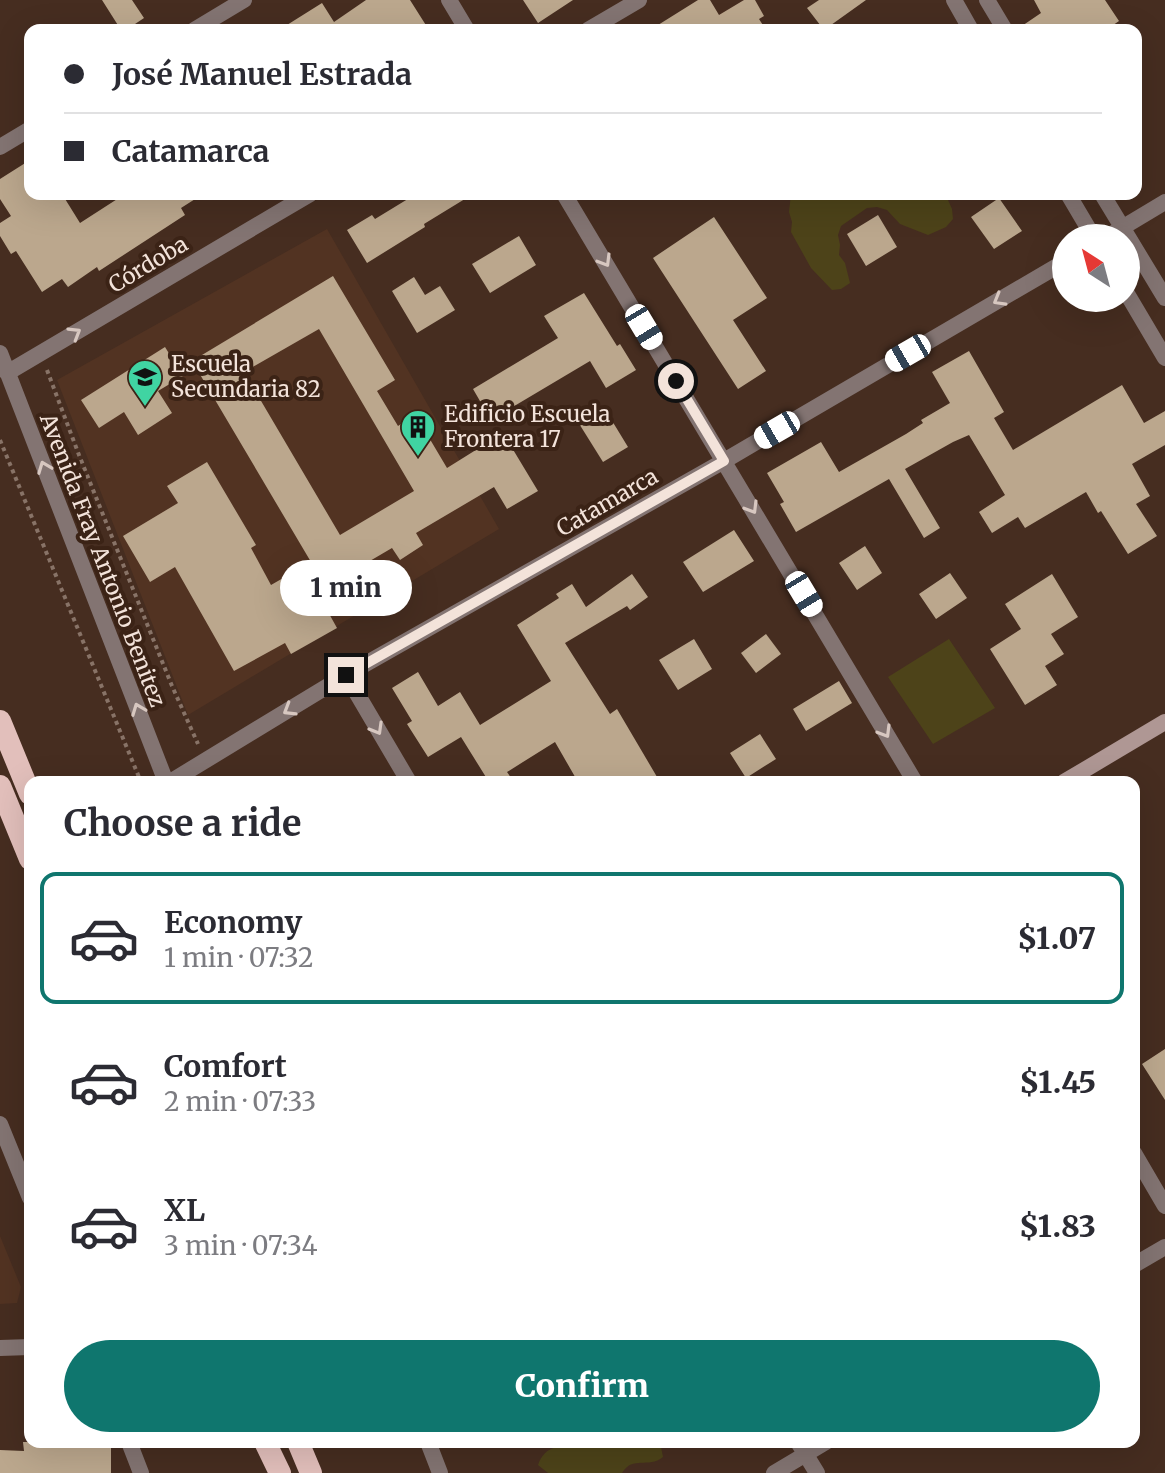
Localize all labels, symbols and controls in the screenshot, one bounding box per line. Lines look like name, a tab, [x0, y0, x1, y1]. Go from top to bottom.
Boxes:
text: José Manuel Estrada	[112, 55, 412, 93]
text: Catamarca	[112, 132, 270, 170]
north arrow	[1052, 224, 1140, 312]
map controls	[1052, 224, 1140, 312]
street label: Córdoba	[103, 229, 193, 299]
one-way arrow	[595, 252, 610, 267]
one-way arrow	[993, 290, 1008, 306]
car	[621, 300, 667, 354]
one-way arrow	[66, 327, 81, 343]
car	[881, 331, 935, 375]
place label: Escuela Secundaria 82	[171, 350, 321, 403]
school or university icon: Escuela Secundaria 82	[126, 358, 164, 408]
route start	[658, 363, 694, 399]
place label: Edificio Escuela Frontera 17	[444, 400, 610, 453]
street label: Avenida Fray Antonio Benitez	[34, 408, 172, 711]
building icon: Edificio Escuela Frontera 17	[399, 408, 437, 458]
car	[750, 408, 804, 452]
one-way arrow	[37, 461, 54, 475]
street label: Catamarca	[551, 462, 663, 542]
one-way arrow	[742, 499, 758, 514]
callout: 1 min	[280, 559, 412, 615]
car	[781, 567, 827, 621]
text: 1 min	[310, 571, 382, 604]
route end	[328, 657, 364, 693]
one-way arrow	[283, 700, 298, 716]
one-way arrow	[131, 703, 148, 717]
one-way arrow	[367, 720, 383, 735]
one-way arrow	[876, 723, 891, 737]
text: Choose a ride	[64, 801, 301, 846]
icon: car	[68, 902, 140, 974]
text: Economy	[164, 903, 302, 941]
text: $1.07	[1017, 919, 1096, 957]
text: 1 min · 07:32	[164, 941, 313, 974]
icon: car	[68, 1046, 140, 1118]
text: Comfort	[164, 1047, 287, 1085]
text: $1.45	[1019, 1063, 1096, 1101]
text: 2 min · 07:33	[164, 1085, 316, 1118]
icon: car	[68, 1190, 140, 1262]
text: XL	[164, 1191, 205, 1229]
text: $1.83	[1019, 1207, 1096, 1245]
text: 3 min · 07:34	[164, 1229, 318, 1262]
button: Confirm	[64, 1340, 1100, 1432]

